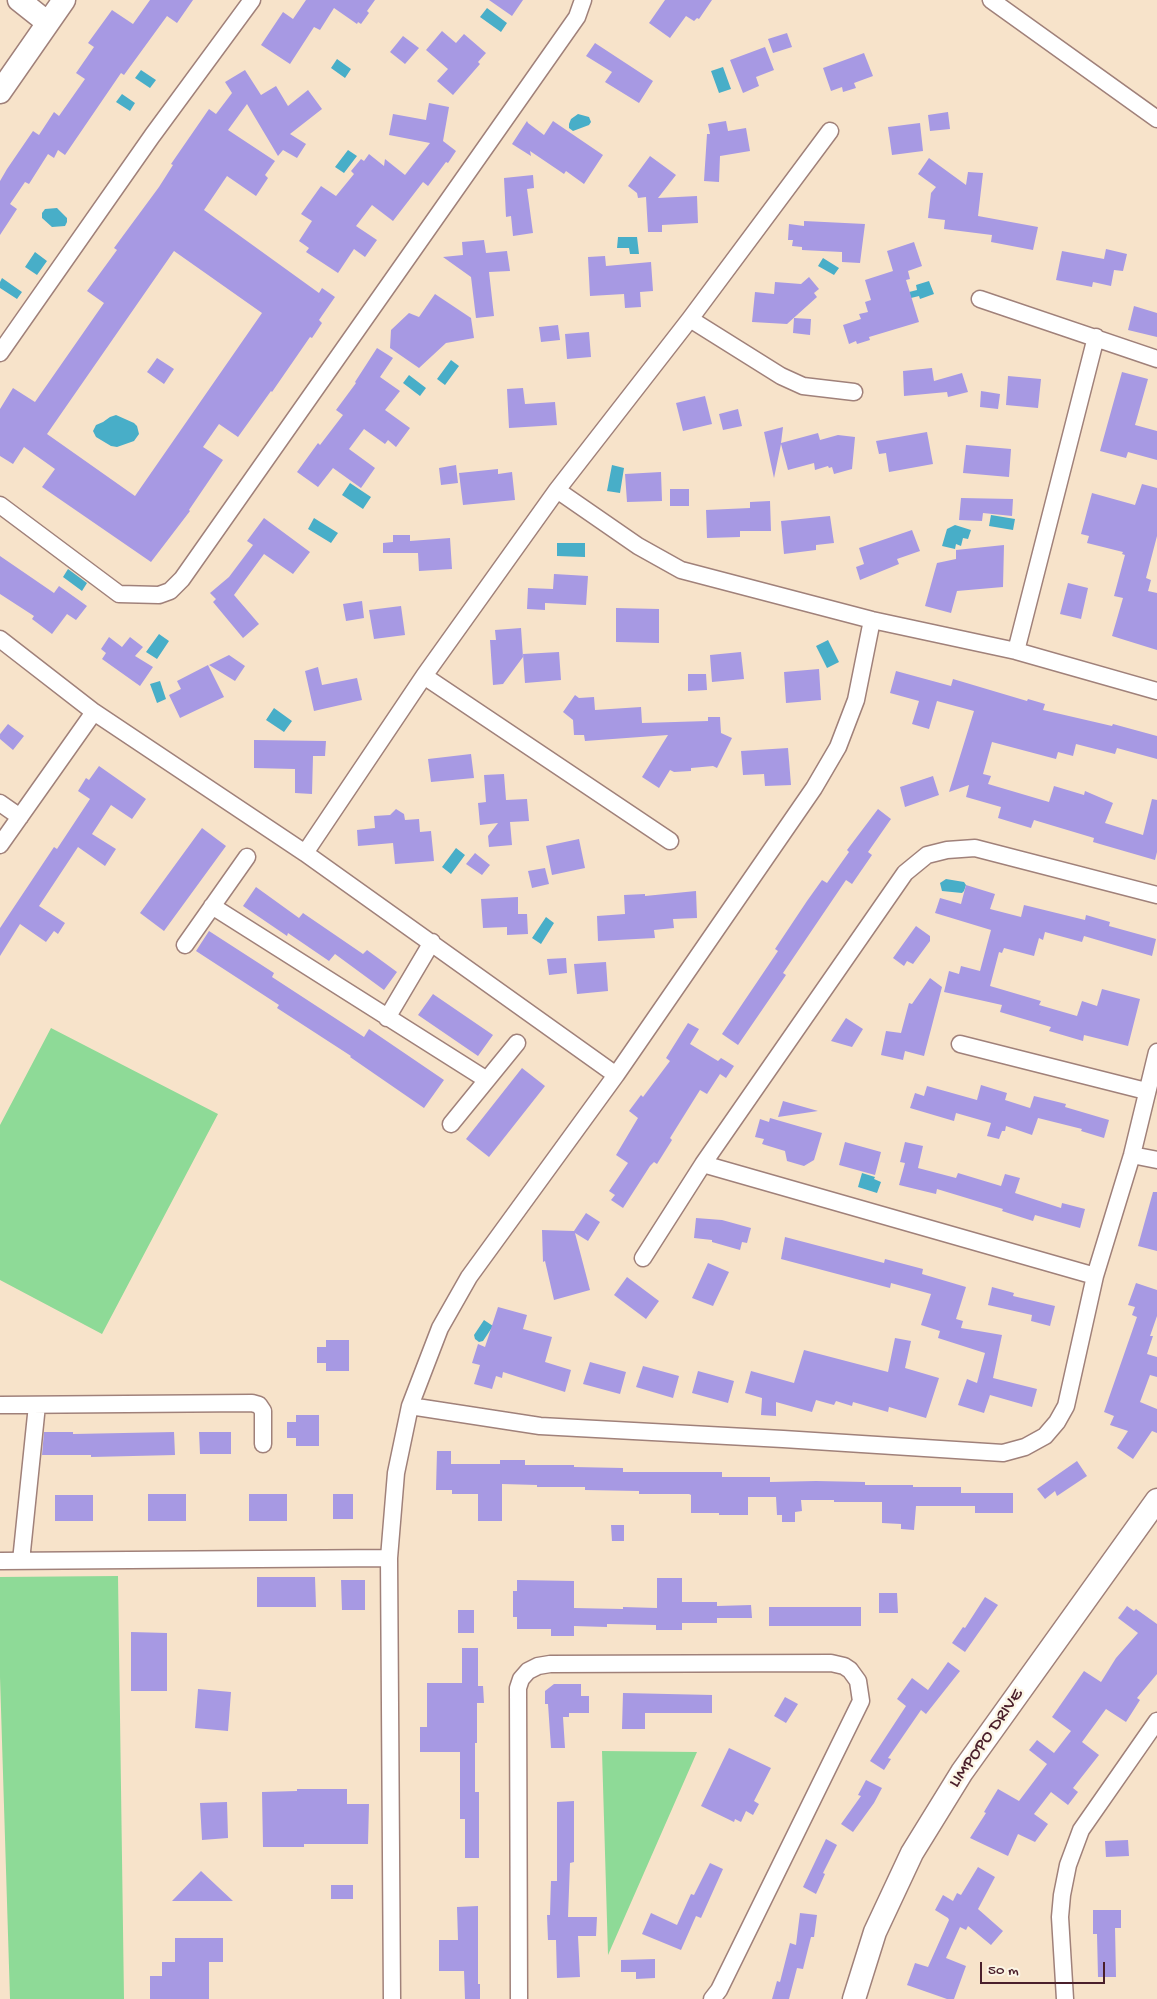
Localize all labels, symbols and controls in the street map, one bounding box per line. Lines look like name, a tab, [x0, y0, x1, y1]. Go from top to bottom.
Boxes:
street label: LIMPOPO DRIVE	[945, 1685, 1029, 1793]
scale bar	[982, 1952, 1107, 1984]
text: 50 m	[988, 1962, 1019, 1980]

